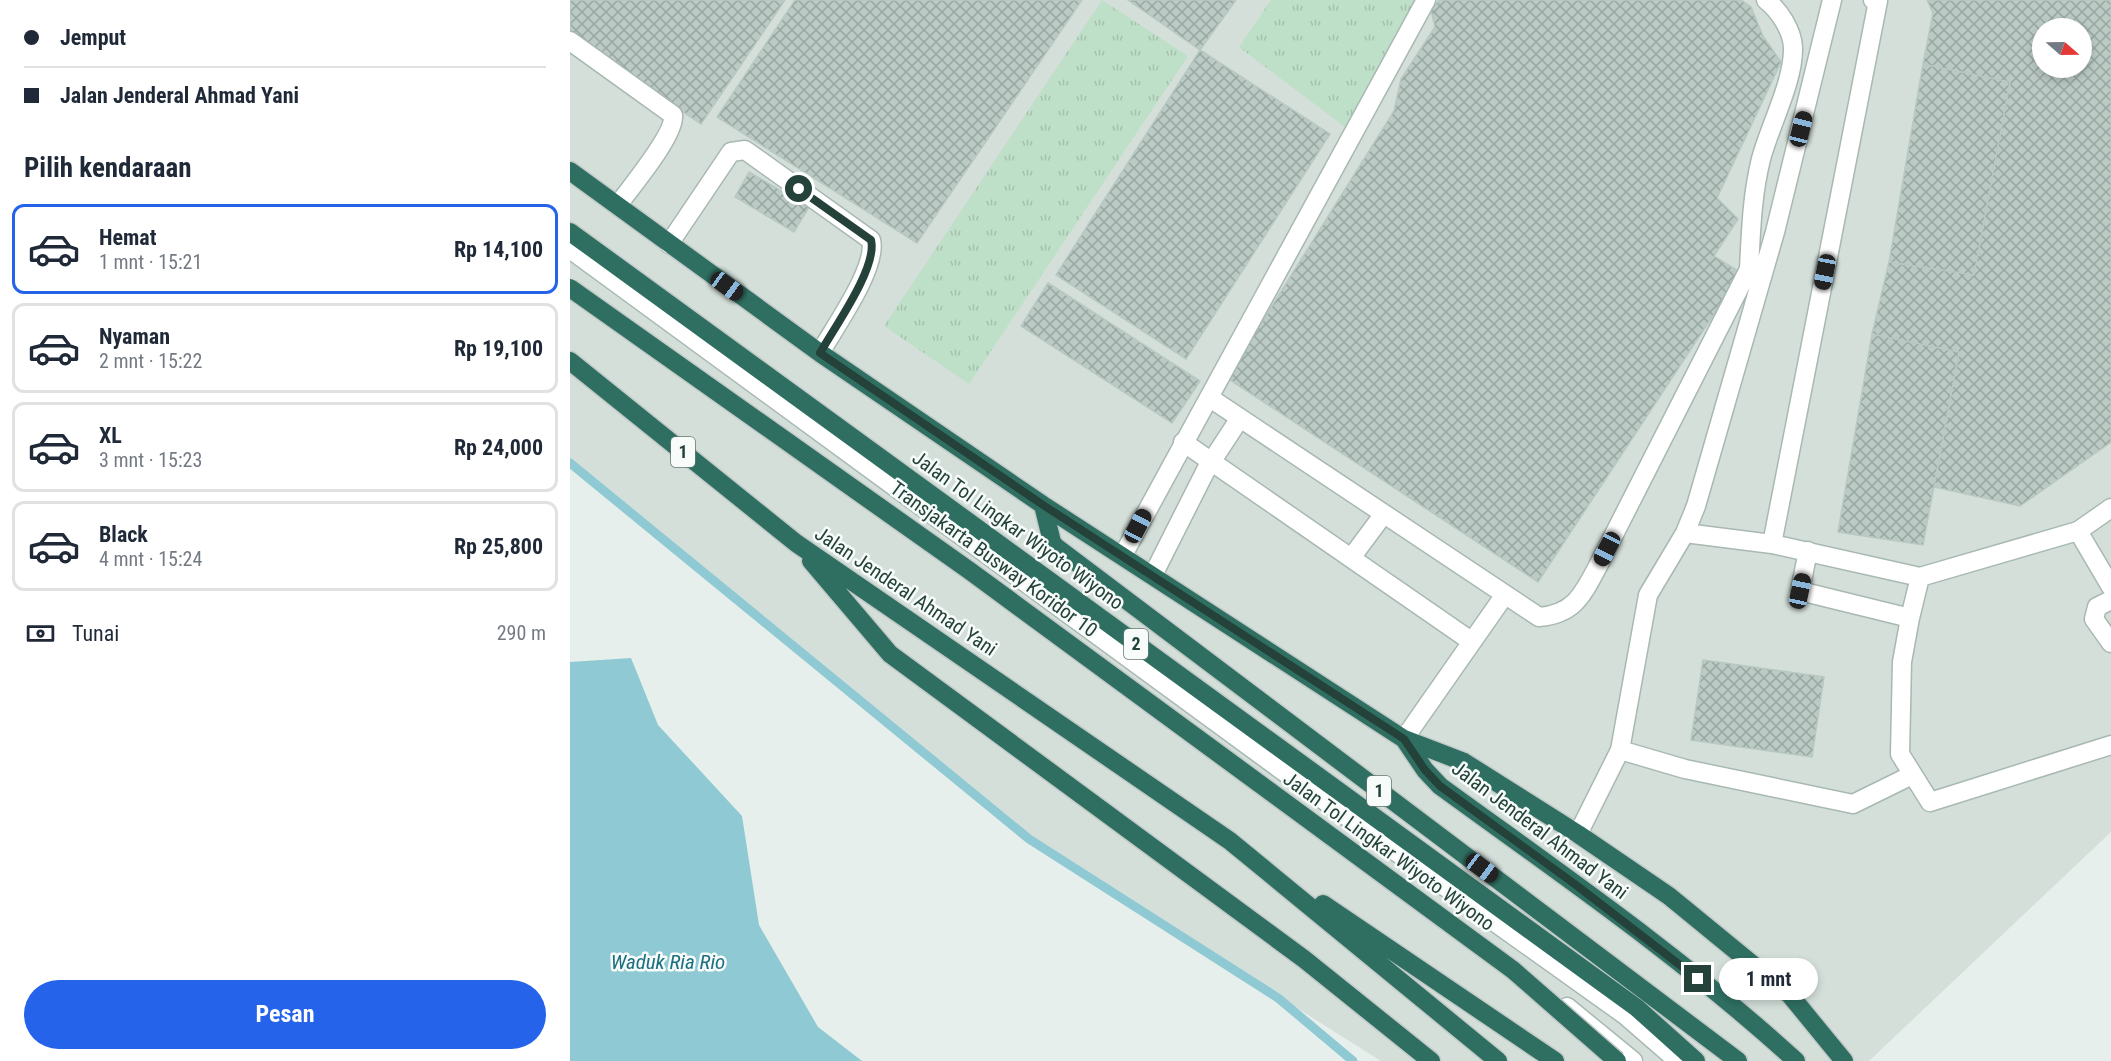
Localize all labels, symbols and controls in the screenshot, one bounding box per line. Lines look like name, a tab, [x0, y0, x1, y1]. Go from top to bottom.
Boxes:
north arrow	[2032, 18, 2092, 78]
map controls	[2032, 18, 2092, 78]
text: Jemput	[60, 25, 126, 50]
text: Jalan Jenderal Ahmad Yani	[60, 83, 299, 108]
car	[1788, 109, 1814, 149]
text: Pilih kendaraan	[24, 152, 192, 184]
route start	[785, 175, 812, 202]
icon: car	[27, 222, 81, 276]
text: Hemat	[99, 225, 156, 250]
text: Rp 14,100	[454, 237, 543, 262]
text: 1 mnt · 15:21	[99, 250, 202, 274]
car	[1813, 253, 1837, 291]
car	[707, 268, 747, 304]
icon: car	[27, 321, 81, 375]
text: Nyaman	[99, 324, 170, 349]
text: Rp 19,100	[454, 336, 543, 361]
text: 2 mnt · 15:22	[99, 349, 202, 373]
icon: car	[27, 420, 81, 474]
text: XL	[99, 423, 122, 448]
text: Rp 24,000	[454, 435, 543, 460]
road number: 1	[671, 437, 695, 467]
street label: Jalan Tol Lingkar Wiyoto Wiyono	[908, 445, 1128, 615]
text: 3 mnt · 15:23	[99, 448, 202, 472]
street label: Transjakarta Busway Koridor 10	[886, 476, 1102, 642]
car	[1122, 506, 1154, 546]
icon: car	[27, 519, 81, 573]
street label: Jalan Jenderal Ahmad Yani	[811, 521, 1001, 661]
text: Black	[99, 522, 148, 547]
car	[1591, 529, 1623, 569]
text: Rp 25,800	[454, 534, 543, 559]
text: 4 mnt · 15:24	[99, 547, 202, 571]
car	[1787, 572, 1813, 610]
icon: cash	[24, 617, 57, 650]
text: Tunai	[72, 621, 119, 646]
text: 290 m	[497, 621, 546, 645]
road number: 2	[1124, 629, 1148, 659]
street label: Jalan Jenderal Ahmad Yani	[1447, 756, 1633, 904]
street label: Jalan Tol Lingkar Wiyoto Wiyono	[1279, 766, 1499, 936]
road number: 1	[1367, 776, 1391, 806]
car	[1462, 850, 1502, 886]
water label: Waduk Ria Rio	[611, 950, 725, 974]
callout: 1 mnt	[1719, 958, 1818, 1000]
route end	[1684, 965, 1711, 992]
text: 1 mnt	[1746, 967, 1791, 991]
button: Pesan	[24, 980, 546, 1049]

